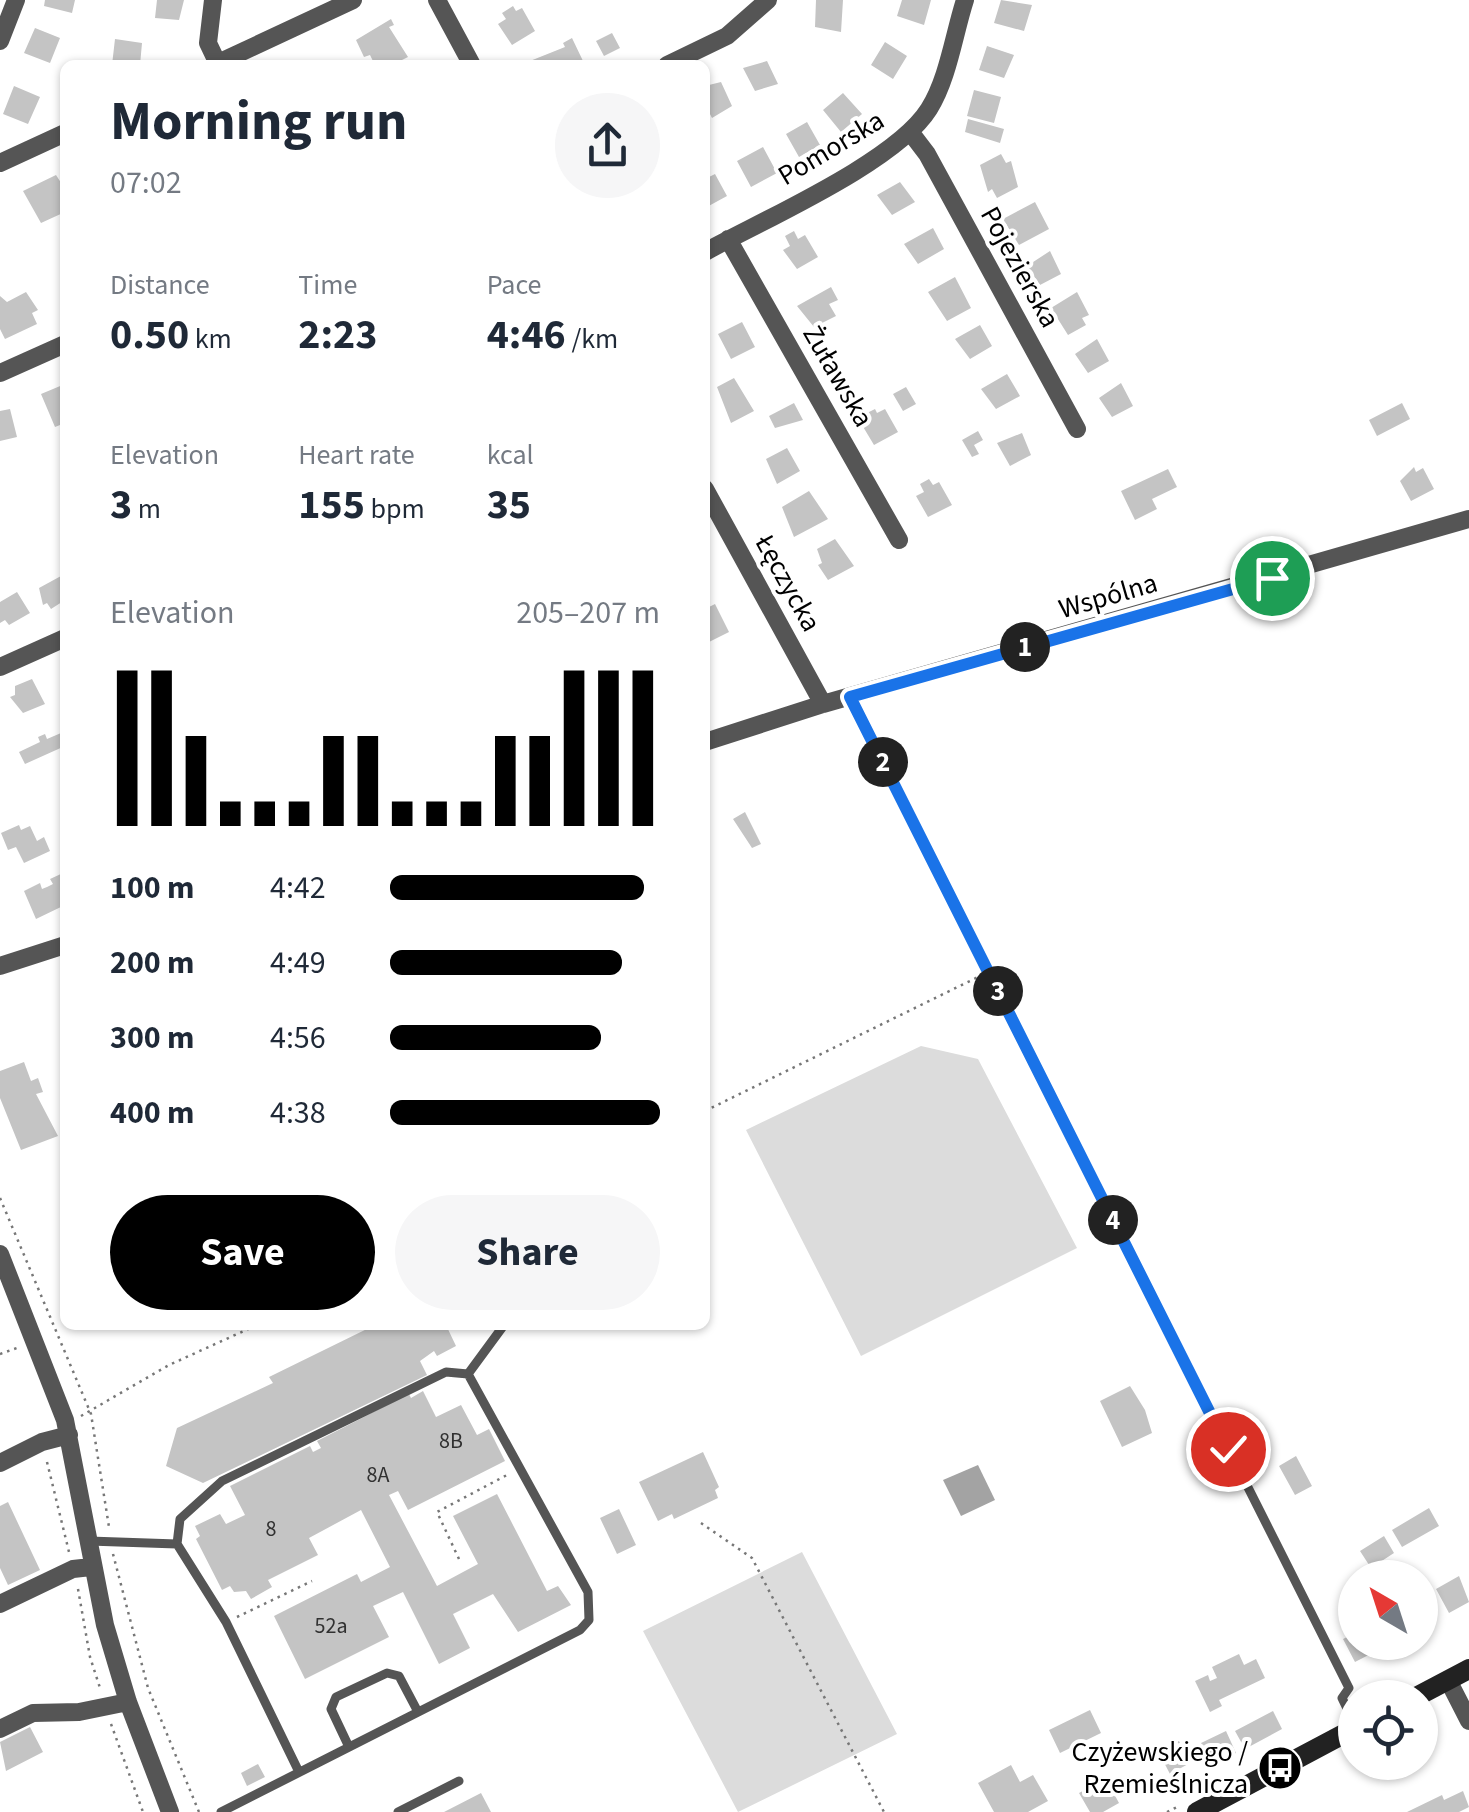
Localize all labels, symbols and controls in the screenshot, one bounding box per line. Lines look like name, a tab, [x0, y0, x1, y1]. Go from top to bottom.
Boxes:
text: Morning run	[110, 83, 407, 161]
button: share	[555, 93, 660, 198]
street label: Pomorska	[770, 101, 892, 195]
text: 07:02	[110, 160, 182, 206]
street label: Pojezierska	[970, 199, 1070, 335]
text: Distance	[110, 265, 210, 305]
text: Time	[298, 265, 357, 305]
text: Pace	[487, 265, 542, 305]
text: 0.50	[110, 305, 189, 365]
text: 2:23	[298, 305, 377, 365]
text: 4:46	[487, 305, 566, 365]
street label: Żuławska	[793, 318, 883, 434]
text: km	[189, 319, 232, 359]
text: /km	[566, 319, 618, 359]
text: Elevation	[110, 435, 219, 475]
text: Heart rate	[298, 435, 415, 475]
text: kcal	[487, 435, 534, 475]
text: 3	[110, 475, 132, 535]
text: 155	[298, 475, 365, 535]
text: 35	[487, 475, 531, 535]
text: m	[132, 489, 161, 529]
text: bpm	[365, 489, 425, 529]
street label: Łęczycka	[744, 526, 831, 639]
pin	[1230, 536, 1315, 621]
icon: arrive	[1245, 551, 1300, 606]
street label: Wspólna	[1054, 563, 1162, 629]
text: Elevation	[110, 590, 235, 636]
text: 205–207 m	[516, 590, 660, 636]
pin: 1	[1000, 622, 1050, 672]
text: 1	[1018, 627, 1032, 667]
pin: 2	[858, 737, 908, 787]
text: 2	[876, 742, 890, 782]
text: 100 m	[110, 865, 195, 911]
text: 4:42	[270, 865, 326, 911]
text: 200 m	[110, 940, 195, 986]
text: 4:49	[270, 940, 326, 986]
pin: 3	[973, 966, 1023, 1016]
text: 3	[991, 971, 1005, 1011]
text: 300 m	[110, 1015, 195, 1061]
text: 4:56	[270, 1015, 326, 1061]
text: 400 m	[110, 1090, 195, 1136]
text: 4:38	[270, 1090, 326, 1136]
button: Save	[110, 1195, 375, 1310]
button: Share	[395, 1195, 660, 1310]
pin: 4	[1088, 1195, 1138, 1245]
text: 4	[1106, 1200, 1120, 1240]
pin	[1186, 1407, 1271, 1492]
icon: check	[1201, 1422, 1256, 1477]
house number: 8B	[439, 1425, 463, 1457]
house number: 8A	[367, 1459, 389, 1491]
house number: 8	[266, 1513, 277, 1545]
north arrow	[1338, 1560, 1438, 1660]
map controls	[1338, 1560, 1438, 1780]
house number: 52a	[315, 1610, 347, 1642]
button: locate	[1338, 1680, 1438, 1780]
place label: Czyżewskiego / Rzemieślnicza	[1072, 1732, 1248, 1804]
bus stop icon: Czyżewskiego / Rzemieślnicza	[1257, 1745, 1303, 1791]

